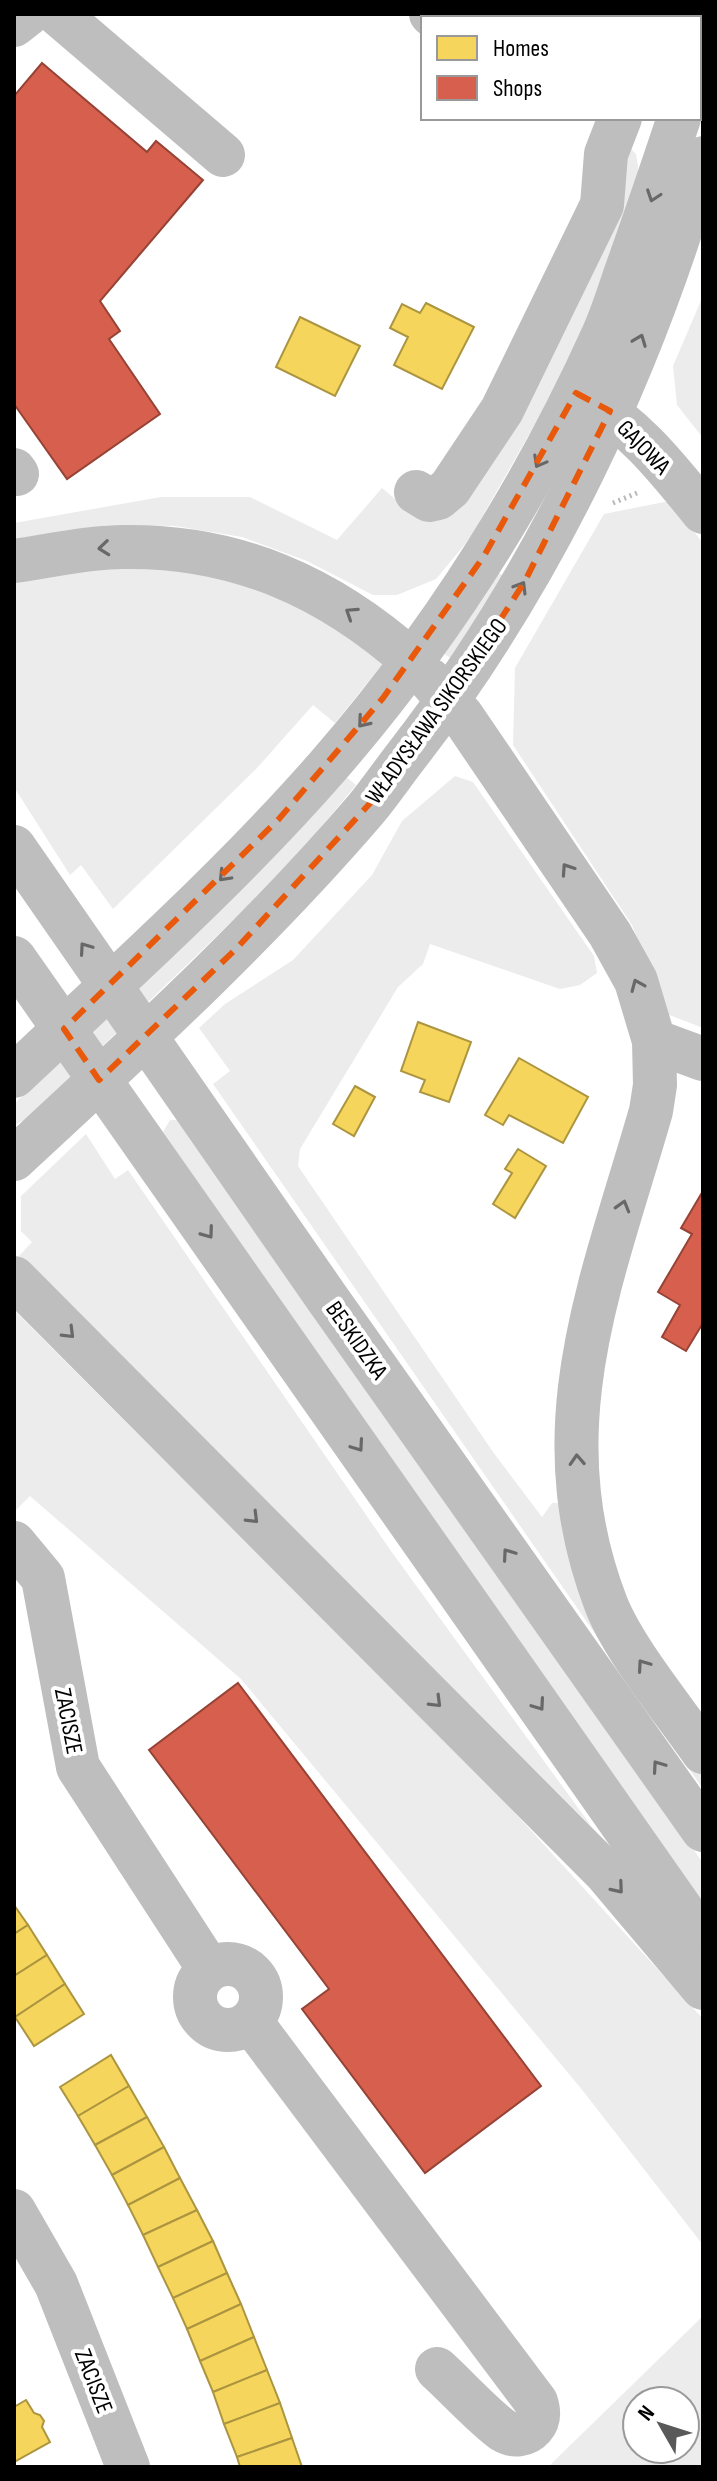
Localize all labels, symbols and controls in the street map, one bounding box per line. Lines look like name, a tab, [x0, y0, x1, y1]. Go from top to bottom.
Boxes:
legend	[421, 16, 701, 120]
text: Homes	[493, 34, 549, 63]
text: Shops	[493, 74, 542, 103]
one-way arrow	[647, 188, 663, 202]
one-way arrow	[630, 334, 647, 348]
street label: GAJOWA	[611, 414, 677, 481]
one-way arrow	[533, 453, 549, 468]
one-way arrow	[97, 540, 110, 557]
one-way arrow	[512, 581, 527, 596]
one-way arrow	[345, 607, 360, 622]
street label: WŁADYSŁAWA SIKORSKIEGO	[359, 613, 514, 810]
one-way arrow	[358, 713, 373, 727]
one-way arrow	[561, 864, 576, 878]
one-way arrow	[219, 867, 233, 881]
one-way arrow	[80, 943, 95, 957]
one-way arrow	[631, 979, 647, 993]
one-way arrow	[614, 1200, 631, 1214]
one-way arrow	[198, 1225, 212, 1239]
street label: BESKIDZKA	[319, 1296, 394, 1386]
one-way arrow	[60, 1324, 74, 1339]
one-way arrow	[348, 1437, 363, 1451]
one-way arrow	[568, 1453, 585, 1466]
one-way arrow	[244, 1509, 258, 1523]
one-way arrow	[503, 1548, 518, 1562]
one-way arrow	[638, 1660, 653, 1674]
street label: ZACISZE	[48, 1686, 89, 1757]
one-way arrow	[427, 1693, 441, 1707]
one-way arrow	[529, 1696, 544, 1710]
one-way arrow	[653, 1761, 668, 1775]
one-way arrow	[608, 1878, 623, 1893]
street label: ZACISZE	[68, 2345, 119, 2417]
north arrow	[621, 2385, 701, 2465]
text: N	[632, 2400, 661, 2426]

